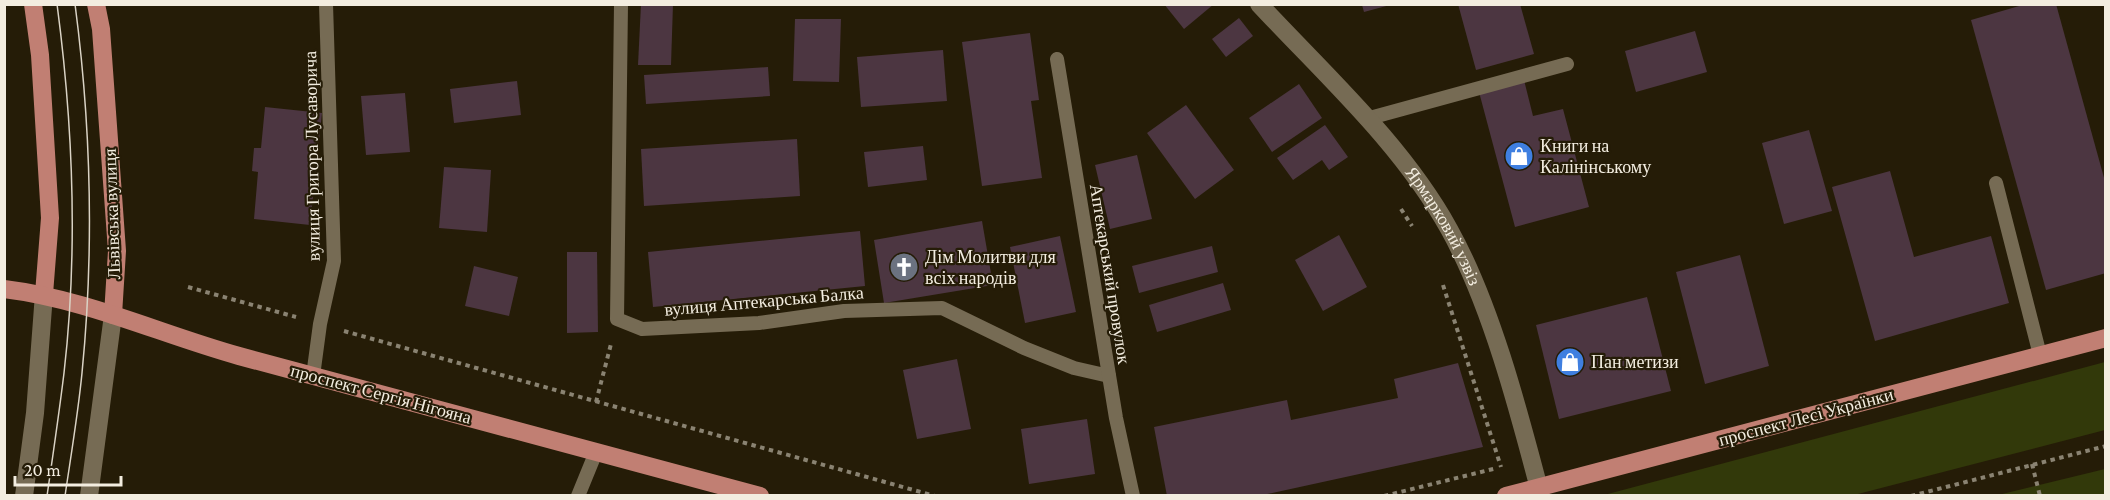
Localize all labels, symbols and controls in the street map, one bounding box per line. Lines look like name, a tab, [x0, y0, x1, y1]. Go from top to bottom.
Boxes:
street label: вулиця Григора Лусаворича	[300, 51, 324, 261]
place label: Книги на Калінінському	[1540, 136, 1651, 177]
shop icon: Книги на Калінінському	[1503, 140, 1535, 172]
street label: Львівська вулиця	[100, 148, 124, 280]
street label: Ярмарковий узвіз	[1401, 163, 1485, 288]
street label: Аптекарський провулок	[1086, 183, 1134, 366]
place label: Дім Молитви для всіх народів	[925, 247, 1056, 288]
church icon: Дім Молитви для всіх народів	[888, 251, 920, 283]
street label: вулиця Аптекарська Балка	[664, 282, 864, 320]
shop icon: Пан метизи	[1554, 346, 1586, 378]
place label: Пан метизи	[1591, 352, 1679, 372]
street label: проспект Сергія Нігояна	[288, 360, 474, 428]
street label: проспект Лесі Українки	[1716, 384, 1896, 450]
scale bar	[15, 449, 122, 487]
text: 20 m	[24, 460, 61, 480]

